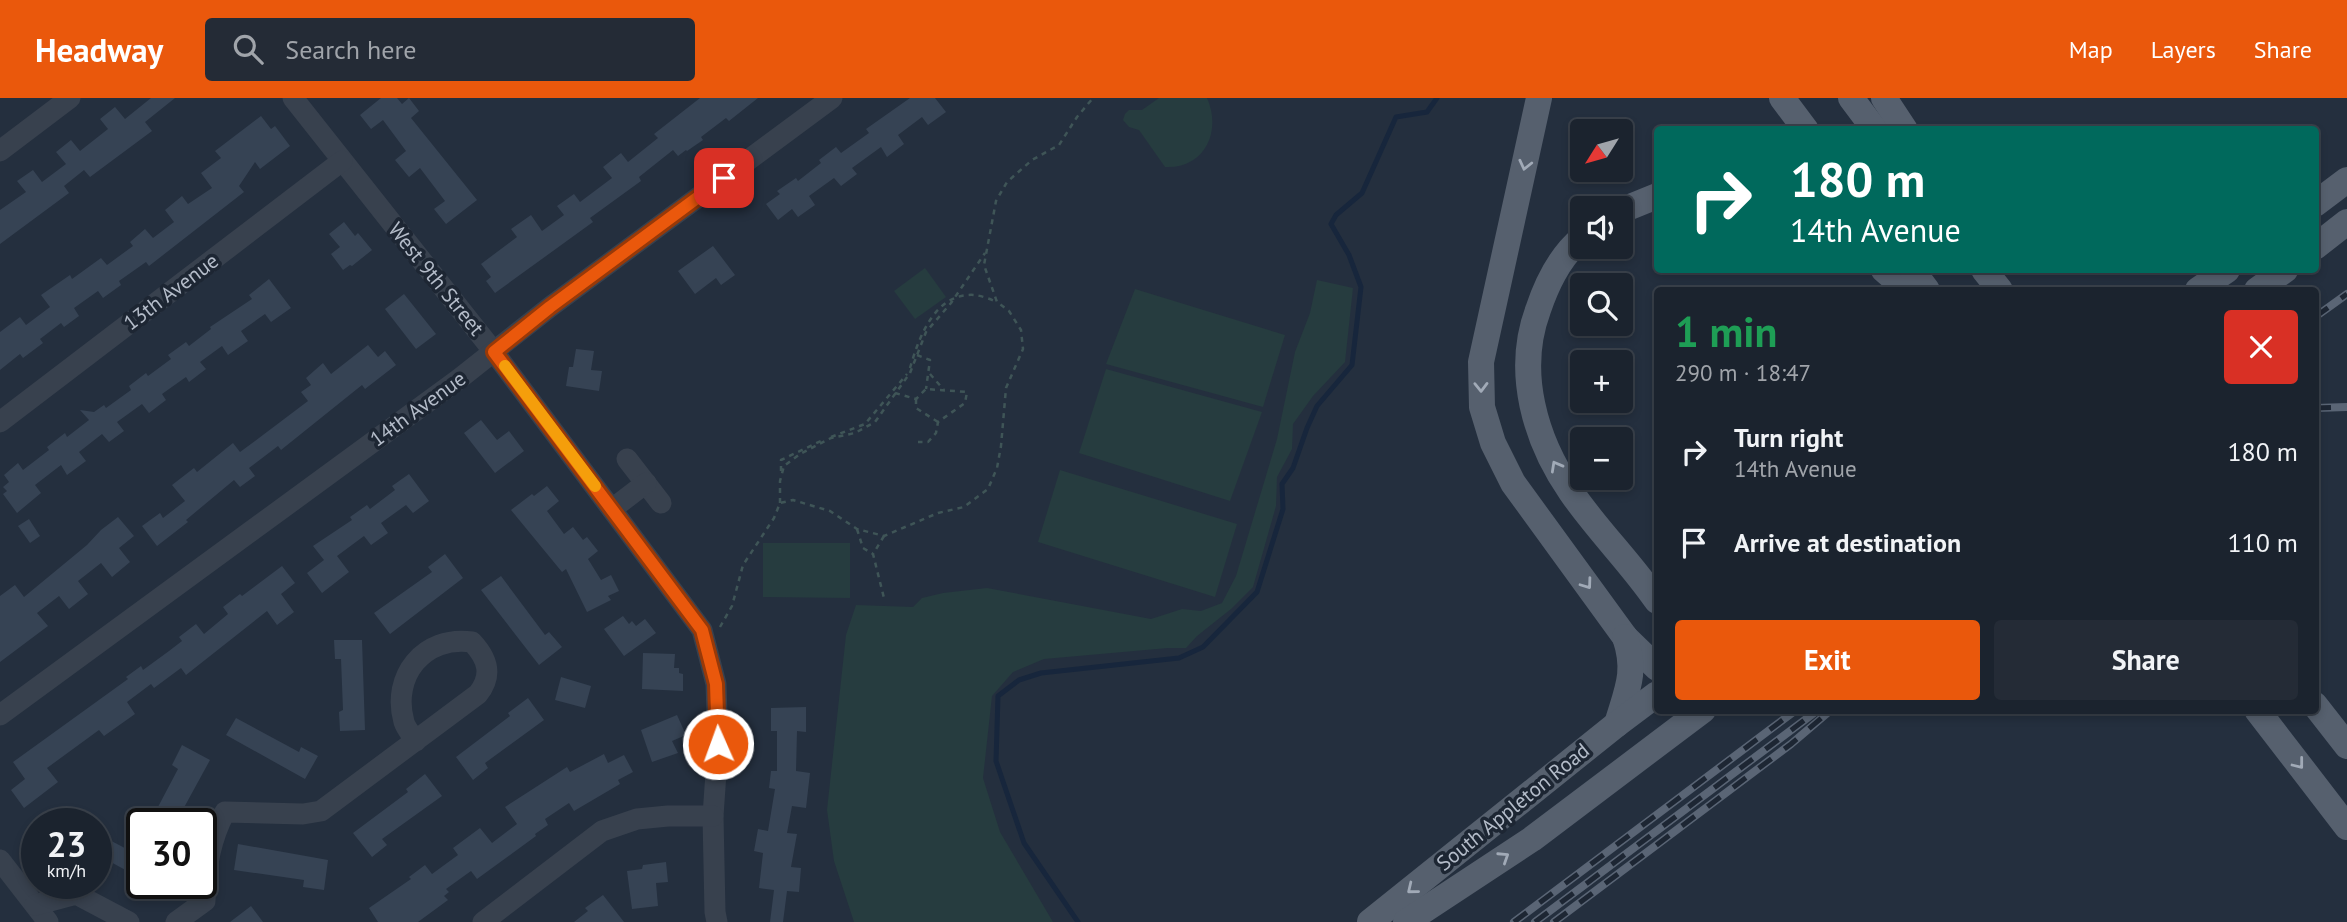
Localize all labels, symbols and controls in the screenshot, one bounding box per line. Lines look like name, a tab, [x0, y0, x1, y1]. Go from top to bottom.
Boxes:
search box	[205, 18, 695, 81]
text: Headway	[35, 28, 163, 71]
icon: search	[229, 30, 267, 68]
text: Search here	[285, 33, 416, 66]
text: Map	[2069, 34, 2113, 65]
text: Layers	[2151, 34, 2216, 65]
text: Share	[2254, 34, 2312, 65]
north arrow	[1570, 119, 1633, 182]
map controls	[1570, 119, 1633, 490]
text: 180 m	[1790, 147, 1925, 211]
pin	[694, 148, 754, 208]
icon: right	[1675, 154, 1766, 245]
icon: arrive	[705, 159, 743, 197]
one-way arrow	[1519, 159, 1533, 171]
button: sound	[1570, 196, 1633, 259]
text: 14th Avenue	[1790, 209, 1961, 251]
street label: West 9th Street	[382, 217, 490, 341]
street label: 13th Avenue	[118, 247, 224, 336]
button: search	[1570, 273, 1633, 336]
text: 1 min	[1675, 304, 1777, 359]
button: close	[2224, 310, 2298, 384]
button: +	[1570, 350, 1633, 413]
text: 290 m · 18:47	[1675, 358, 1811, 387]
street label: 14th Avenue	[364, 365, 471, 452]
one-way arrow	[1474, 382, 1489, 393]
text: Turn right	[1734, 421, 1843, 454]
button: −	[1570, 427, 1633, 490]
icon: right	[1675, 433, 1713, 471]
text: 180 m	[2227, 435, 2298, 468]
text: 14th Avenue	[1734, 454, 1857, 483]
one-way arrow	[1551, 460, 1564, 473]
icon: arrive	[1675, 524, 1713, 562]
text: Arrive at destination	[1734, 526, 1961, 559]
text: 110 m	[2227, 526, 2298, 559]
one-way arrow	[1579, 577, 1591, 589]
button: Exit	[1675, 620, 1980, 700]
button: Share	[1994, 620, 2298, 700]
position arrow	[681, 707, 755, 781]
street label: South Appleton Road	[1431, 737, 1595, 877]
one-way arrow	[2290, 757, 2303, 769]
speed limit sign: 30	[126, 808, 217, 899]
text: 23	[47, 821, 86, 867]
one-way arrow	[1496, 853, 1509, 866]
text: km/h	[47, 859, 86, 882]
one-way arrow	[1407, 880, 1419, 893]

